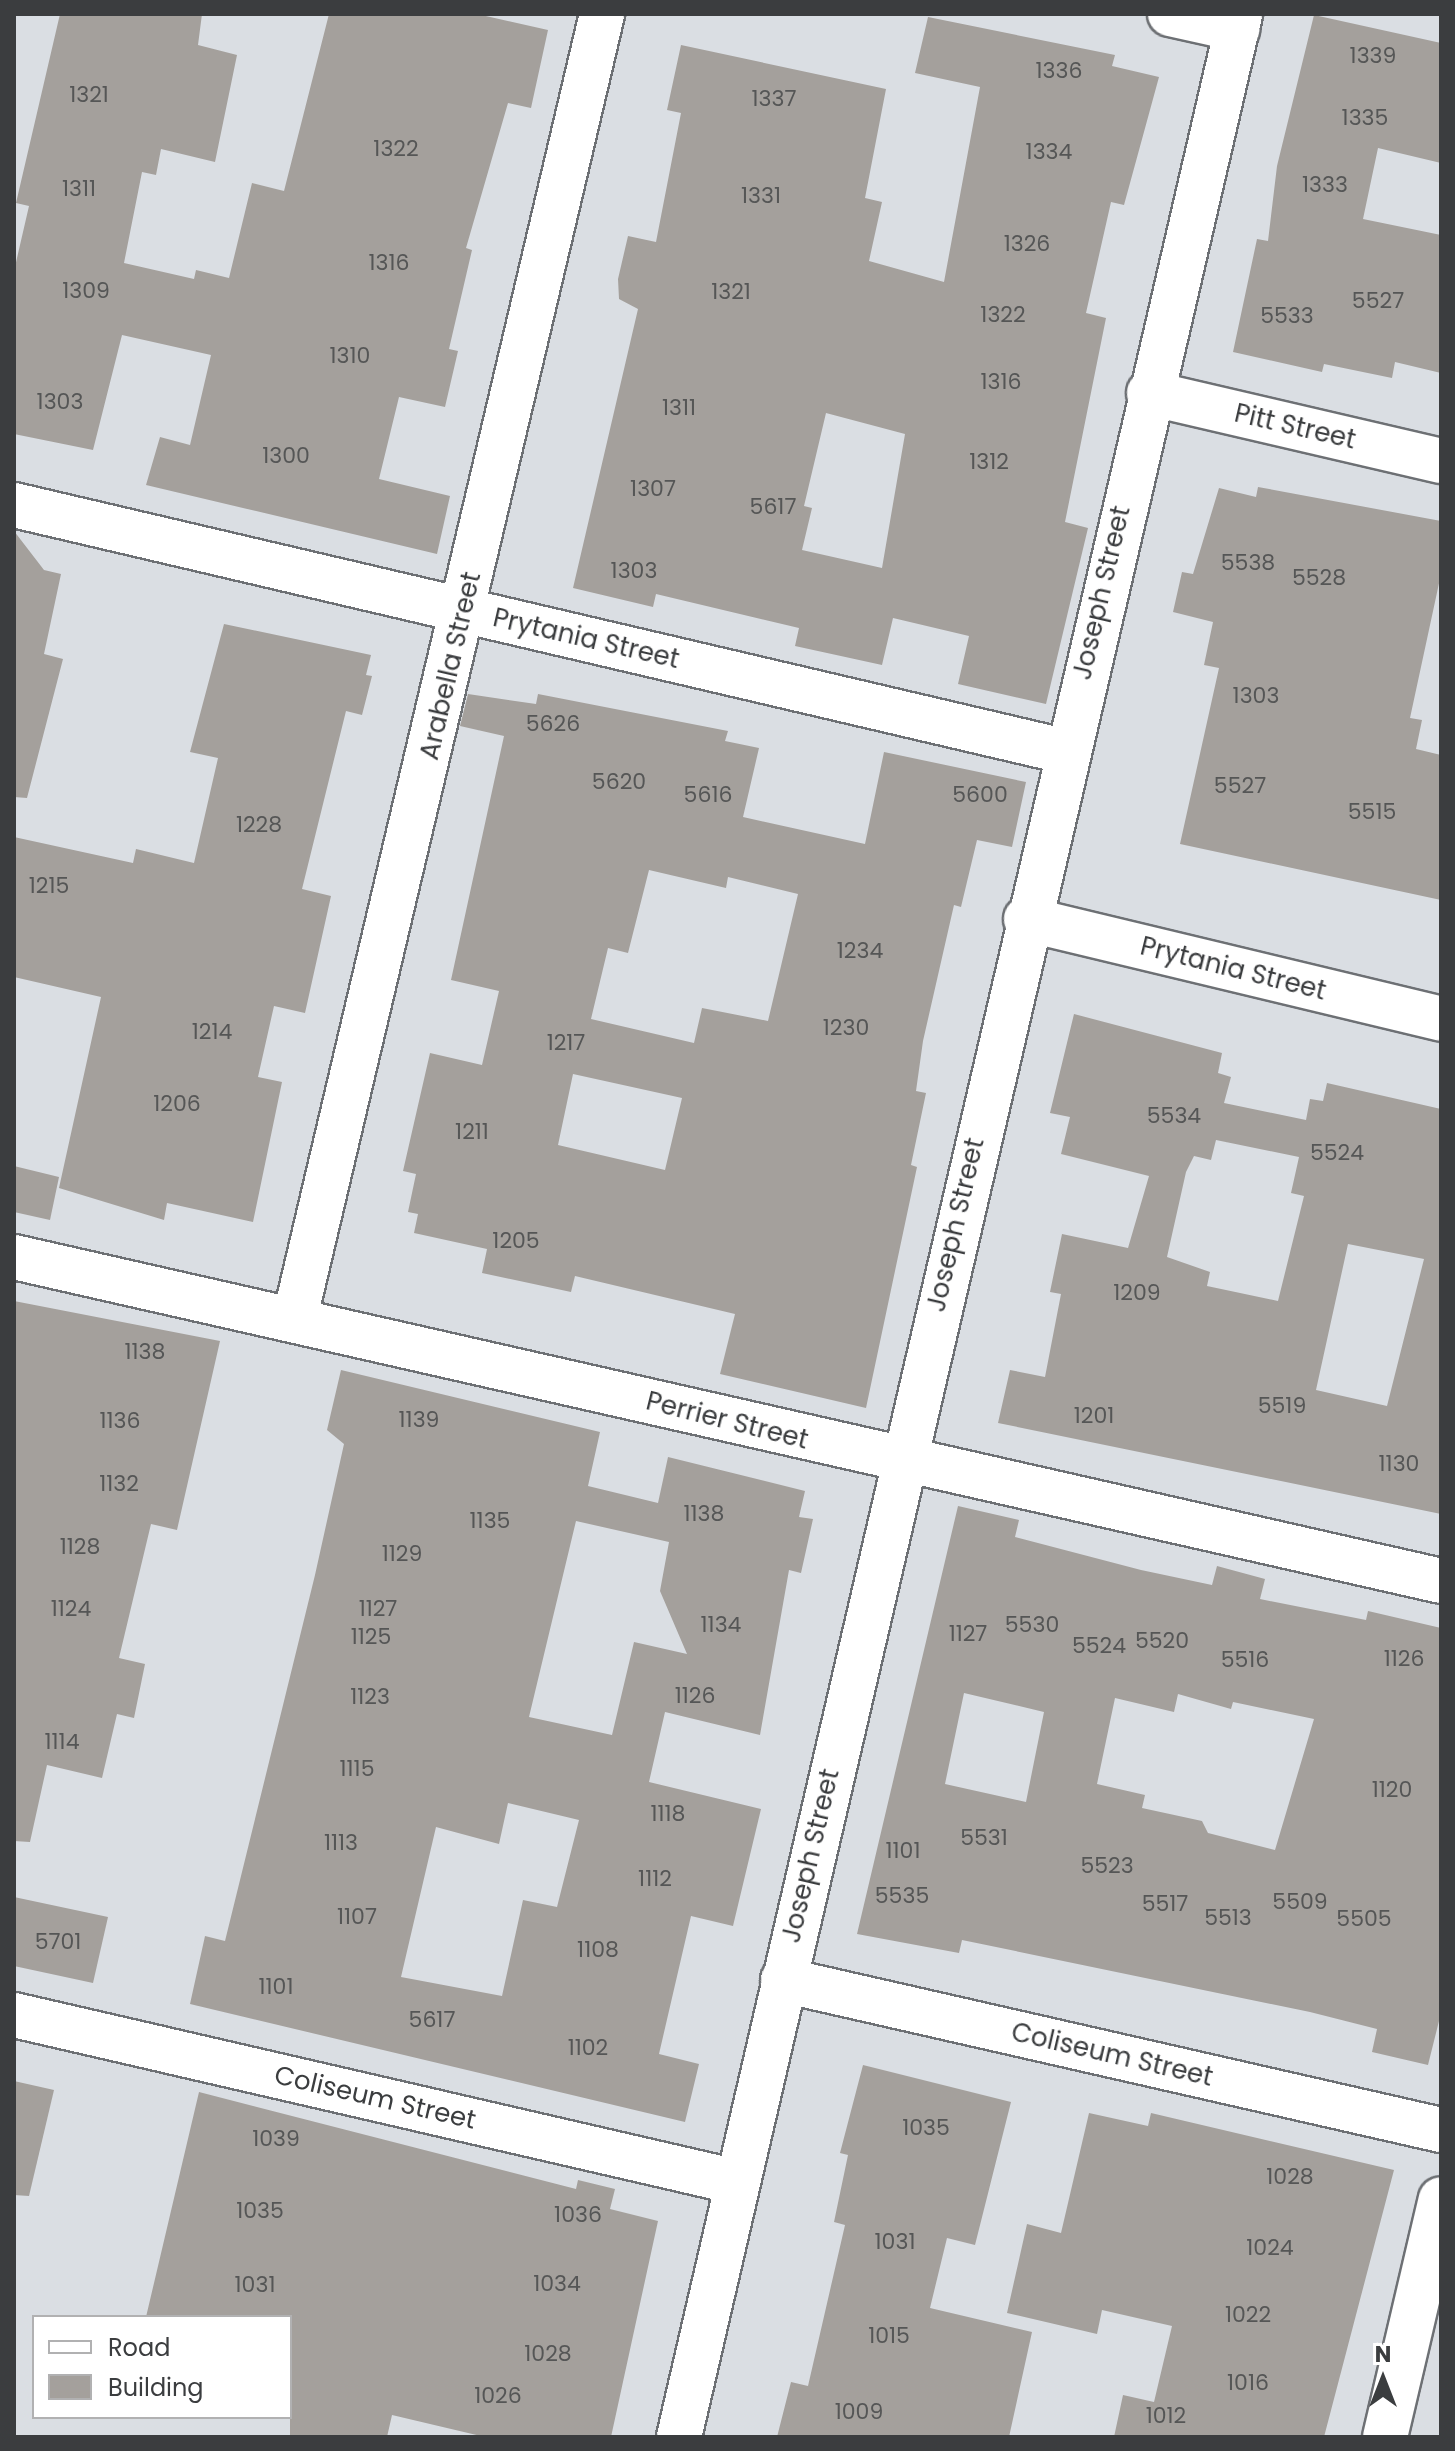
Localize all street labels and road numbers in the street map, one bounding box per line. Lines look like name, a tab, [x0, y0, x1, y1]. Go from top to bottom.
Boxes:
street label: Pitt Street	[1231, 398, 1359, 456]
street label: Joseph Street	[1067, 503, 1137, 683]
street label: Arabella Street	[414, 569, 488, 763]
street label: Prytania Street	[490, 602, 682, 676]
street label: Prytania Street	[1137, 931, 1329, 1007]
street label: Joseph Street	[921, 1135, 991, 1315]
street label: Perrier Street	[643, 1386, 811, 1456]
street label: Joseph Street	[776, 1766, 846, 1946]
street label: Coliseum Street	[1008, 2017, 1216, 2093]
street label: Coliseum Street	[271, 2060, 479, 2136]

